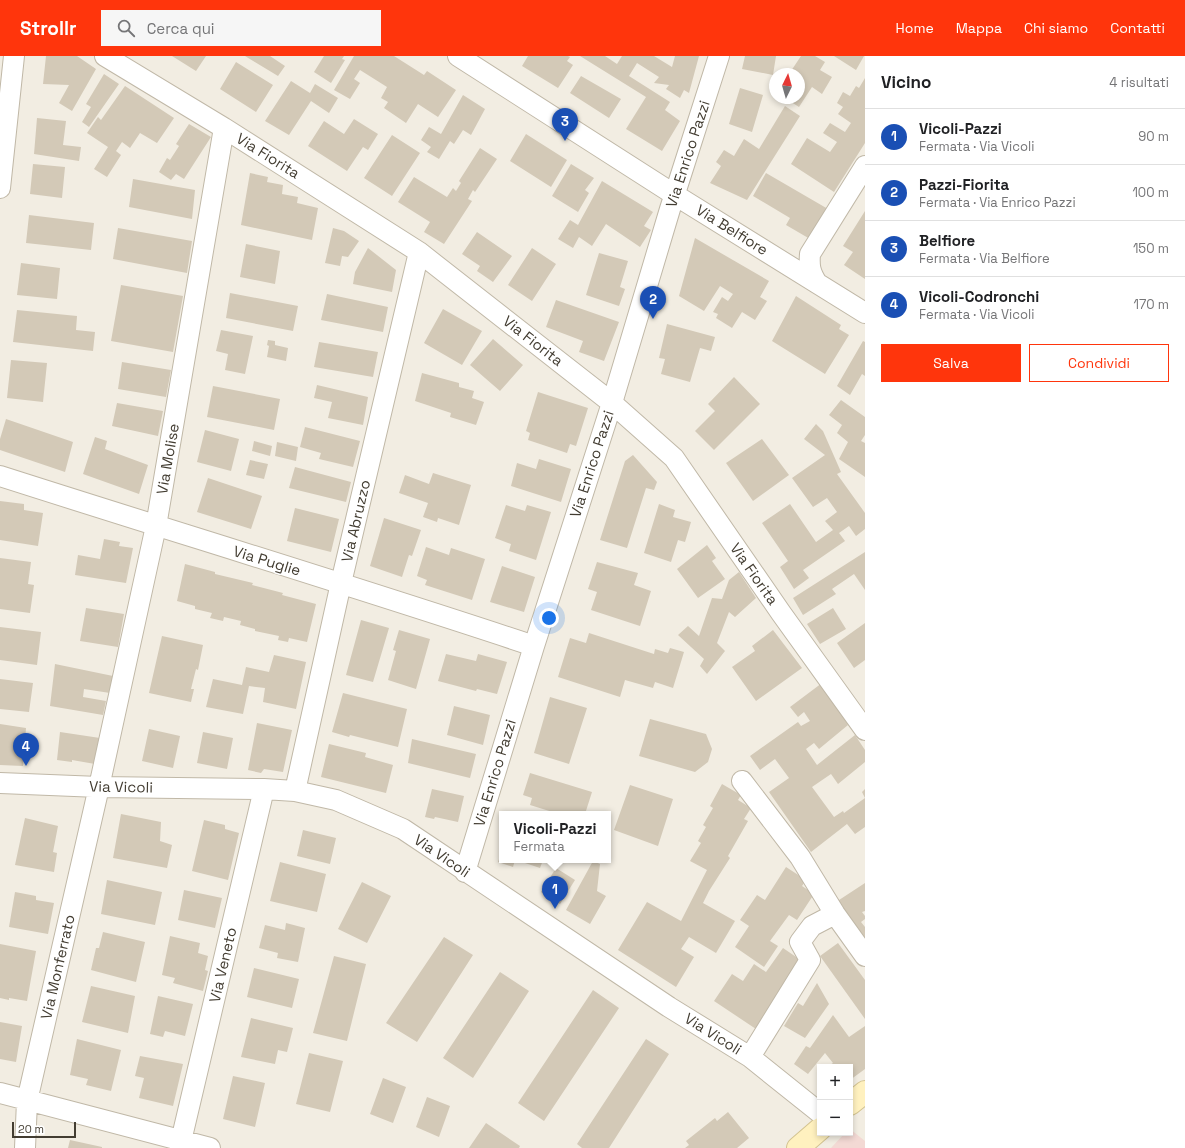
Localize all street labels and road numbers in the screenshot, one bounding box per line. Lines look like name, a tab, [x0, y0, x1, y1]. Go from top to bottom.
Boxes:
street label: Via Enrico Pazzi	[661, 98, 714, 210]
street label: Via Fiorita	[233, 129, 304, 183]
street label: Via Belfiore	[693, 200, 772, 259]
street label: Via Fiorita	[499, 311, 568, 370]
street label: Via Enrico Pazzi	[565, 408, 618, 520]
street label: Via Molise	[152, 422, 183, 496]
street label: Via Abruzzo	[337, 478, 374, 564]
street label: Via Fiorita	[726, 539, 783, 609]
street label: Via Puglie	[231, 541, 303, 580]
street label: Via Enrico Pazzi	[469, 717, 520, 829]
street label: Via Vicoli	[89, 776, 153, 797]
street label: Via Vicoli	[411, 830, 474, 881]
street label: Via Monferrato	[36, 913, 79, 1021]
street label: Via Veneto	[205, 925, 240, 1004]
street label: Via Vicoli	[681, 1009, 745, 1059]

